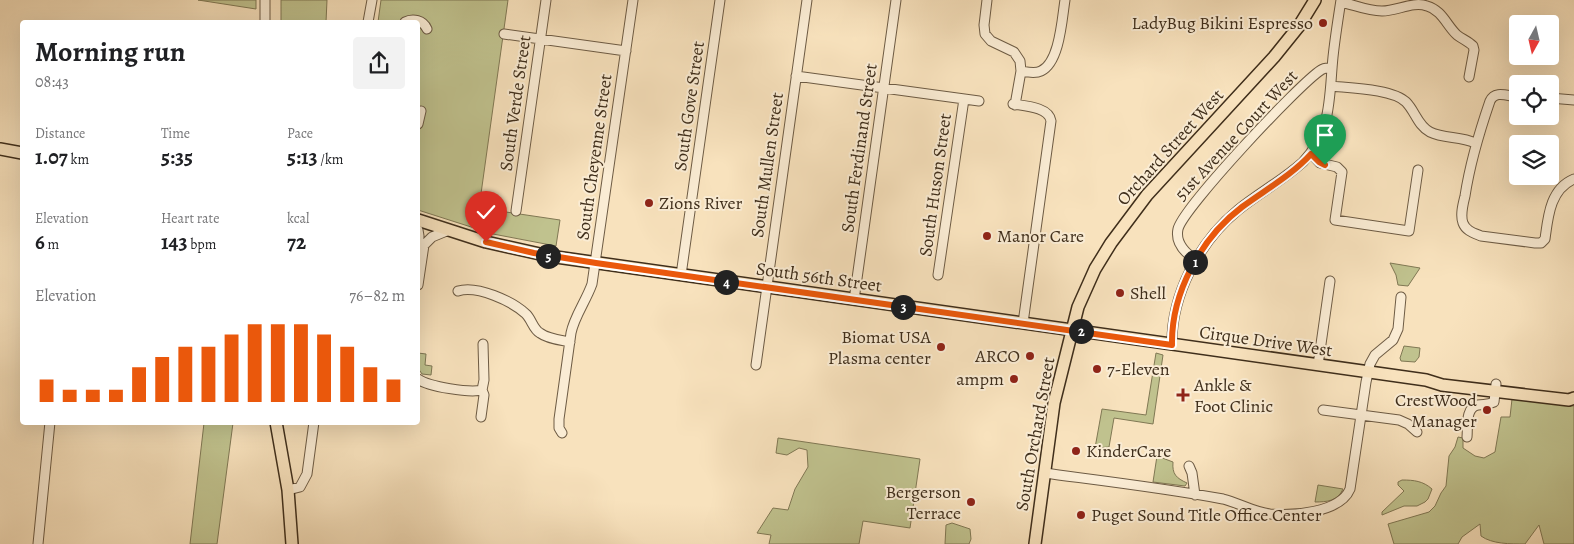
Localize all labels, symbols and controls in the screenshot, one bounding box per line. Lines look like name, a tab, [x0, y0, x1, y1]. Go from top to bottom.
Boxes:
place label: LadyBug Bikini Espresso	[1132, 11, 1313, 35]
north arrow	[1509, 15, 1559, 65]
map controls	[1509, 15, 1559, 185]
marker: LadyBug Bikini Espresso	[1317, 17, 1329, 29]
text: Morning run	[35, 33, 185, 71]
street label: South Verde Street	[494, 33, 536, 172]
button: share	[353, 37, 405, 89]
street label: South Gove Street	[668, 39, 710, 173]
street label: South Ferdinand Street	[835, 62, 883, 234]
street label: 51st Avenue Court West	[1169, 64, 1303, 206]
text: 08:43	[35, 71, 69, 93]
street label: South Cheyenne Street	[570, 72, 618, 242]
button: locate	[1509, 75, 1559, 125]
street label: Orchard Street West	[1111, 83, 1229, 210]
street label: South Mullen Street	[745, 91, 789, 239]
street label: South Huson Street	[913, 112, 957, 258]
pin	[1304, 114, 1346, 165]
icon: arrive	[1311, 121, 1339, 149]
text: Distance	[35, 124, 85, 143]
text: Time	[161, 124, 190, 143]
text: Pace	[287, 124, 313, 143]
button: layers	[1509, 135, 1559, 185]
text: 1.07	[35, 143, 68, 171]
text: 5:35	[161, 143, 193, 171]
text: 5:13	[287, 143, 318, 171]
text: km	[68, 150, 89, 169]
text: /km	[318, 150, 344, 169]
pin	[465, 191, 507, 242]
place label: Zions River	[659, 191, 743, 215]
marker: Zions River	[643, 197, 655, 209]
icon: check	[472, 198, 500, 226]
text: Elevation	[35, 209, 89, 228]
text: Heart rate	[161, 209, 219, 228]
text: kcal	[287, 209, 309, 228]
place label: Manor Care	[997, 224, 1084, 248]
text: 6	[35, 228, 45, 256]
text: 143	[161, 228, 187, 256]
text: 72	[287, 228, 306, 256]
marker: Manor Care	[981, 230, 993, 242]
text: m	[45, 235, 59, 254]
text: bpm	[187, 235, 216, 254]
pin: 5	[536, 244, 560, 268]
text: 5	[546, 247, 551, 266]
pin: 1	[1182, 250, 1208, 274]
text: 1	[1193, 253, 1198, 272]
street label: South 56th Street	[755, 256, 883, 298]
pin: 4	[714, 270, 738, 294]
text: 4	[723, 273, 730, 292]
place label: Shell	[1130, 281, 1166, 305]
text: Elevation	[35, 285, 96, 307]
text: 76–82 m	[349, 285, 405, 307]
marker: Shell	[1114, 287, 1126, 299]
pin: 3	[890, 294, 916, 320]
text: 3	[900, 298, 907, 317]
pin: 2	[1068, 318, 1094, 344]
street label: Cirque Drive West	[1198, 320, 1334, 362]
text: 2	[1078, 322, 1085, 341]
place label: Biomat USA Plasma center	[828, 325, 931, 370]
marker: Biomat USA Plasma center	[935, 341, 947, 353]
place label: ARCO	[974, 344, 1020, 368]
marker: ARCO	[1024, 350, 1036, 362]
street label: South Orchard Street	[1010, 355, 1060, 513]
place label: 7-Eleven	[1107, 357, 1170, 381]
marker: 7-Eleven	[1091, 363, 1103, 375]
place label: ampm	[956, 367, 1004, 391]
marker: ampm	[1008, 373, 1020, 385]
place label: Ankle & Foot Clinic	[1193, 373, 1273, 418]
marker: Ankle & Foot Clinic	[1176, 388, 1190, 402]
place label: CrestWood Manager	[1395, 388, 1477, 433]
marker: CrestWood Manager	[1481, 404, 1493, 416]
place label: KinderCare	[1086, 439, 1171, 463]
marker: KinderCare	[1070, 445, 1082, 457]
place label: Bergerson Terrace	[885, 480, 961, 525]
marker: Bergerson Terrace	[965, 496, 977, 508]
place label: Puget Sound Title Office Center	[1091, 503, 1322, 527]
marker: Puget Sound Title Office Center	[1075, 509, 1087, 521]

